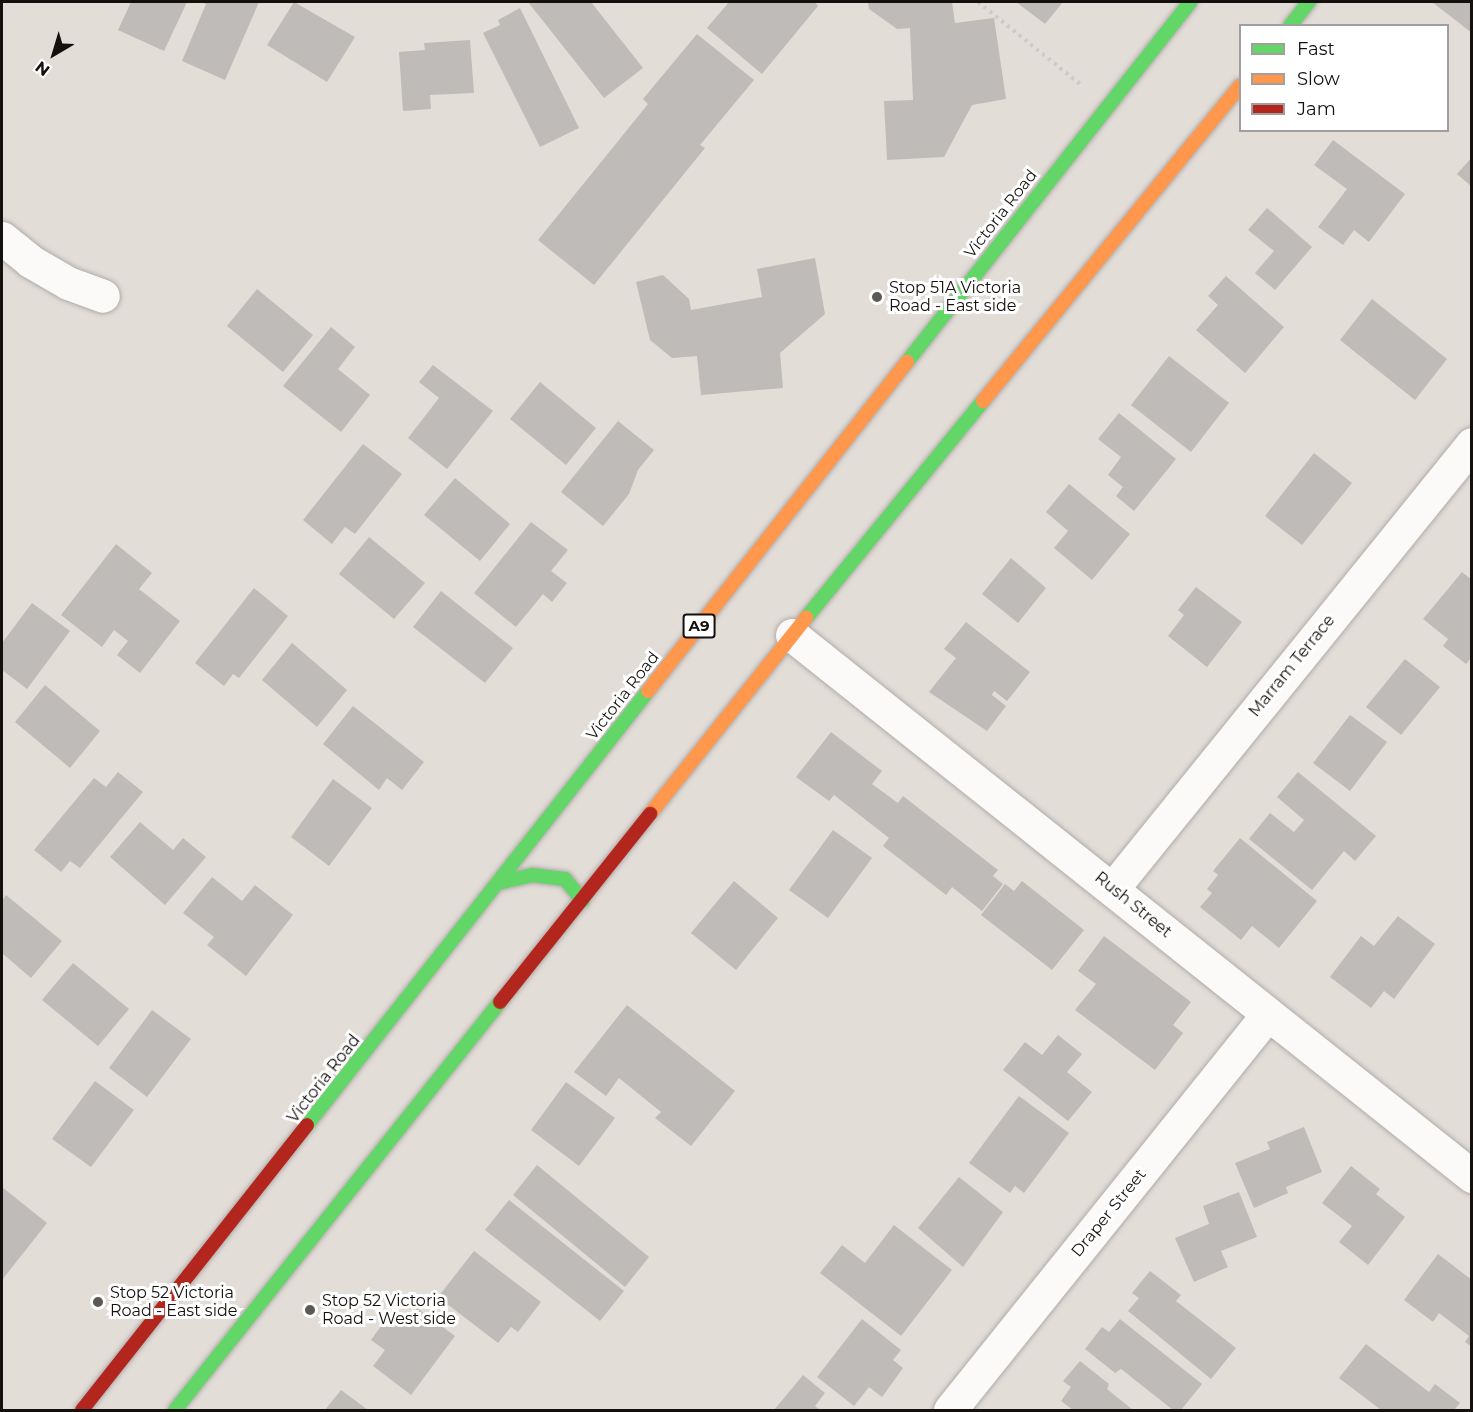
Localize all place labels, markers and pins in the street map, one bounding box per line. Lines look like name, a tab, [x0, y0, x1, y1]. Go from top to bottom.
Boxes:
place label: Stop 51A Victoria Road - East side	[889, 278, 1021, 316]
marker: Stop 51A Victoria Road - East side	[870, 290, 884, 304]
place label: Stop 52 Victoria Road - East side	[110, 1283, 237, 1321]
place label: Stop 52 Victoria Road - West side	[322, 1291, 456, 1329]
marker: Stop 52 Victoria Road - East side	[91, 1295, 105, 1309]
marker: Stop 52 Victoria Road - West side	[303, 1303, 317, 1317]

